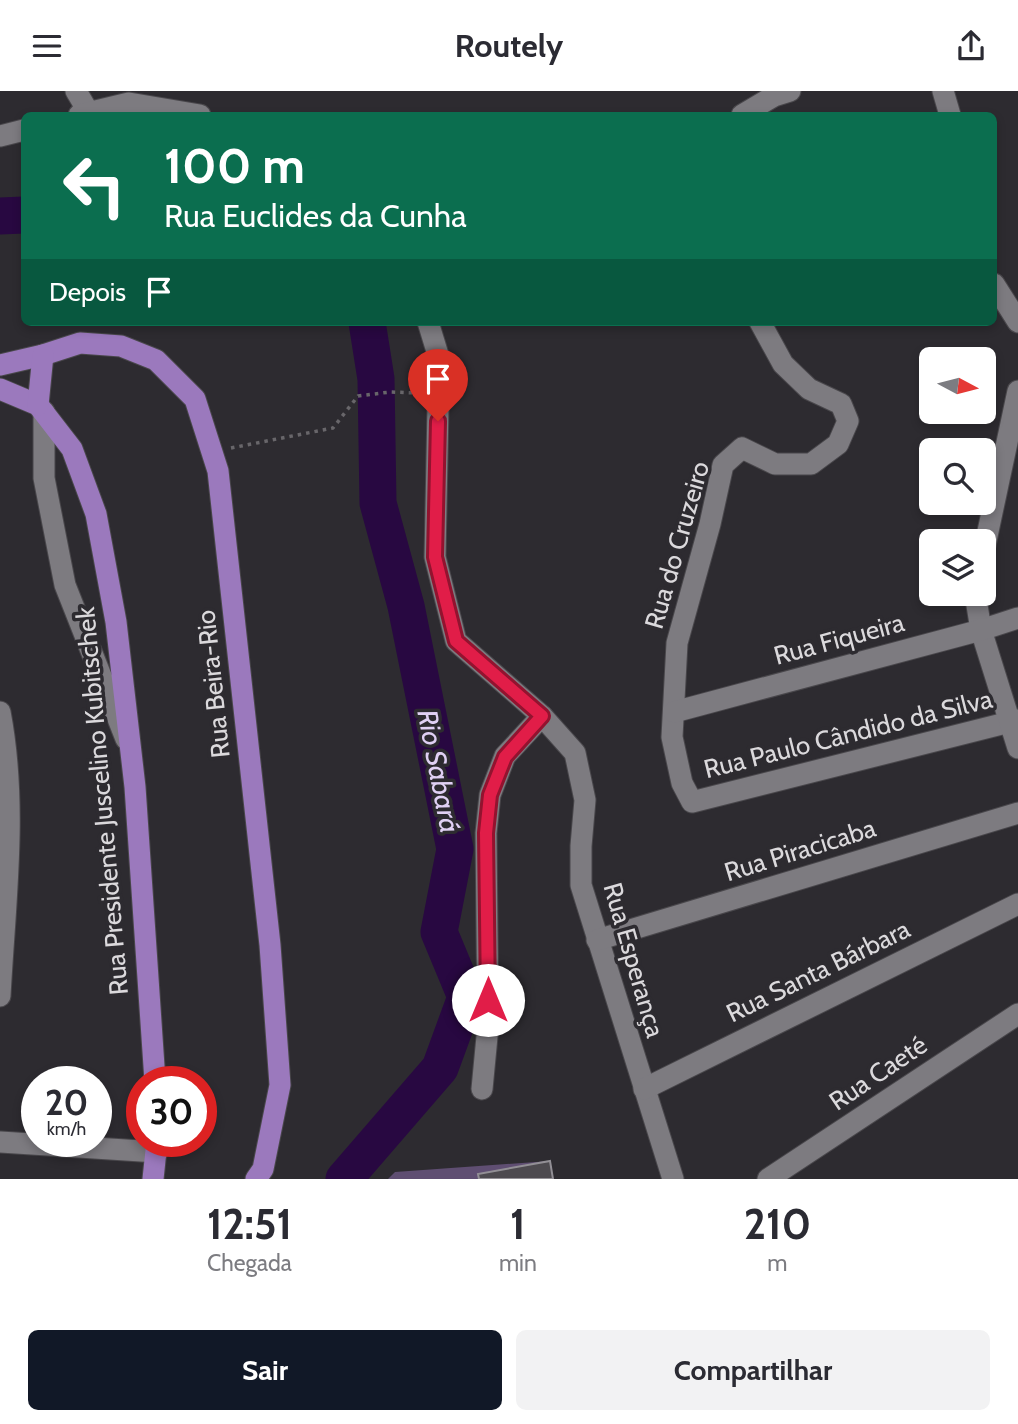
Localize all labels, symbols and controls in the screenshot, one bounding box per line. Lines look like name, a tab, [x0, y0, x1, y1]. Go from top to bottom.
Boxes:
text: Routely	[455, 26, 563, 65]
icon: menu	[28, 27, 66, 65]
icon: share	[952, 27, 990, 65]
text: 100 m	[164, 136, 305, 195]
icon: left	[49, 140, 140, 231]
text: Rua Euclides da Cunha	[164, 196, 467, 235]
icon: arrive	[140, 273, 178, 311]
text: Depois	[49, 276, 126, 308]
north arrow	[919, 347, 996, 423]
map controls	[919, 347, 996, 606]
pin	[408, 349, 468, 421]
icon: arrive	[419, 360, 457, 398]
button: search	[919, 438, 996, 515]
street label: Rua do Cruzeiro	[638, 458, 716, 632]
button: layers	[919, 529, 996, 606]
street label: Rua Presidente Juscelino Kubitschek	[69, 605, 135, 996]
street label: Rua Fiqueira	[770, 606, 908, 672]
street label: Rua Beira-Rio	[189, 608, 237, 760]
street label: Rua Paulo Cândido da Silva	[701, 683, 996, 785]
water label: Rio Sabará	[410, 706, 468, 836]
street label: Rua Piracicaba	[720, 812, 880, 888]
street label: Rua Esperança	[597, 879, 672, 1042]
street label: Rua Santa Bárbara	[721, 913, 915, 1029]
position arrow	[451, 963, 525, 1037]
street label: Rua Caeté	[823, 1029, 933, 1117]
speed limit sign: 30	[126, 1066, 217, 1157]
text: 20	[45, 1081, 88, 1124]
text: km/h	[47, 1118, 86, 1140]
text: 12:51	[207, 1198, 292, 1250]
text: 1	[510, 1198, 526, 1250]
text: 210	[744, 1198, 811, 1250]
text: Chegada	[207, 1249, 292, 1277]
text: min	[499, 1249, 537, 1277]
text: m	[767, 1249, 787, 1277]
button: Sair	[28, 1330, 502, 1410]
button: Compartilhar	[516, 1330, 990, 1410]

